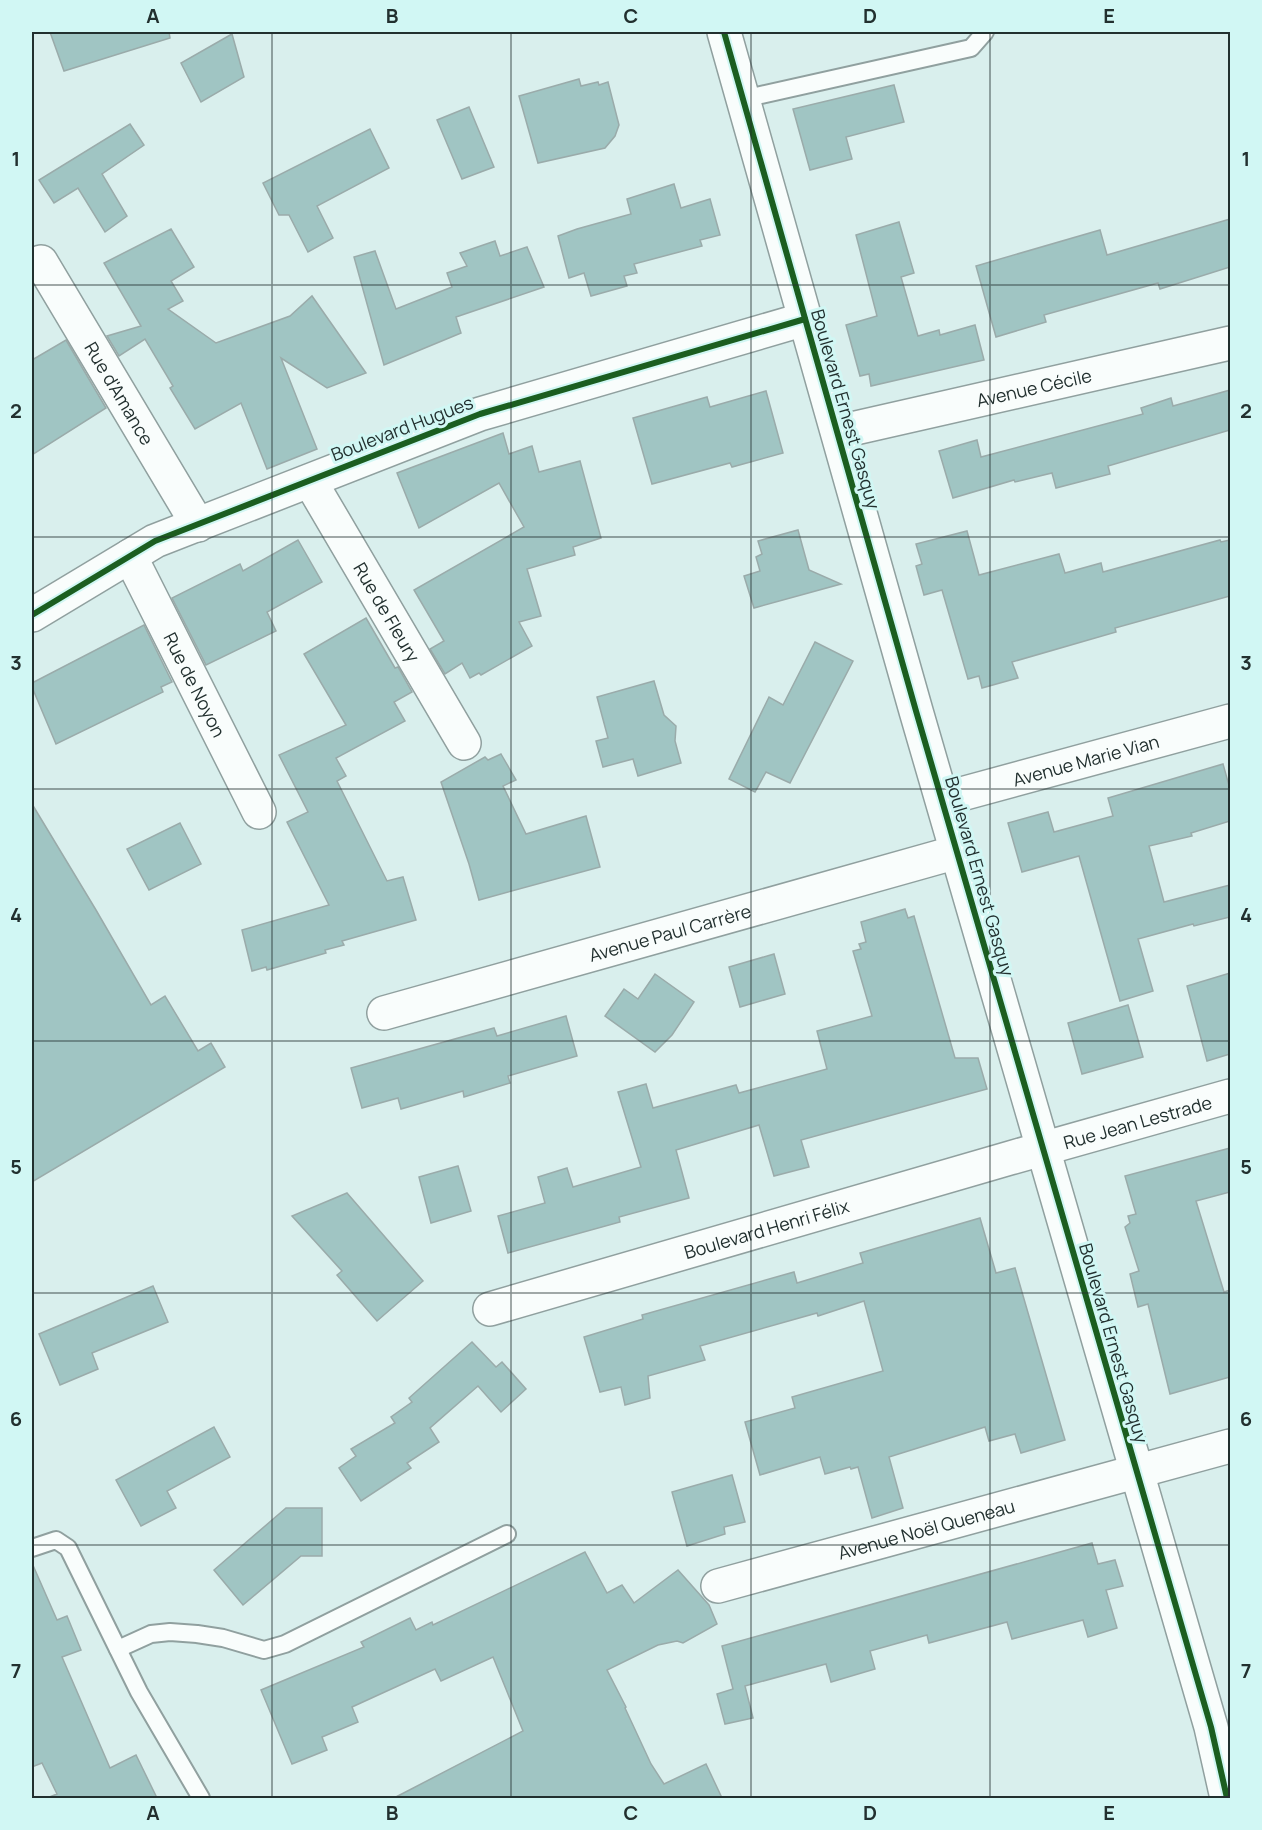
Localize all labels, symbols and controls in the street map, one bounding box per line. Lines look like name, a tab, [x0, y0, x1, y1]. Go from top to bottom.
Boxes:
text: A	[146, 2, 160, 29]
text: B	[386, 2, 399, 29]
text: C	[624, 2, 638, 29]
text: D	[863, 2, 877, 29]
text: E	[1103, 2, 1115, 29]
text: 1	[12, 145, 20, 172]
text: 1	[1242, 145, 1250, 172]
street label: Boulevard Ernest Gasquy	[806, 306, 886, 512]
street label: Rue d'Amance	[79, 337, 159, 449]
street label: Avenue Cécile	[974, 363, 1094, 412]
street label: Boulevard Hugues	[328, 390, 476, 466]
text: 2	[10, 397, 22, 424]
text: 2	[1240, 397, 1252, 424]
street label: Rue de Fleury	[348, 558, 426, 667]
street label: Rue de Noyon	[158, 628, 231, 741]
text: 3	[10, 649, 22, 676]
text: 3	[1240, 649, 1252, 676]
street label: Avenue Marie Vian	[1010, 729, 1162, 792]
street label: Boulevard Ernest Gasquy	[940, 773, 1020, 979]
street label: Avenue Paul Carrère	[586, 898, 754, 967]
text: 4	[10, 901, 22, 928]
text: 4	[1240, 901, 1252, 928]
street label: Rue Jean Lestrade	[1061, 1090, 1214, 1154]
text: 5	[10, 1153, 22, 1180]
text: 5	[1240, 1153, 1252, 1180]
street label: Boulevard Henri Félix	[681, 1193, 852, 1264]
street label: Boulevard Ernest Gasquy	[1074, 1240, 1154, 1446]
text: 6	[10, 1405, 22, 1432]
text: 6	[1240, 1405, 1252, 1432]
street label: Avenue Noël Queneau	[835, 1493, 1017, 1565]
text: 7	[11, 1657, 21, 1684]
text: 7	[1241, 1657, 1251, 1684]
text: A	[146, 1799, 160, 1826]
text: B	[386, 1799, 399, 1826]
text: C	[624, 1799, 638, 1826]
text: D	[863, 1799, 877, 1826]
text: E	[1103, 1799, 1115, 1826]

